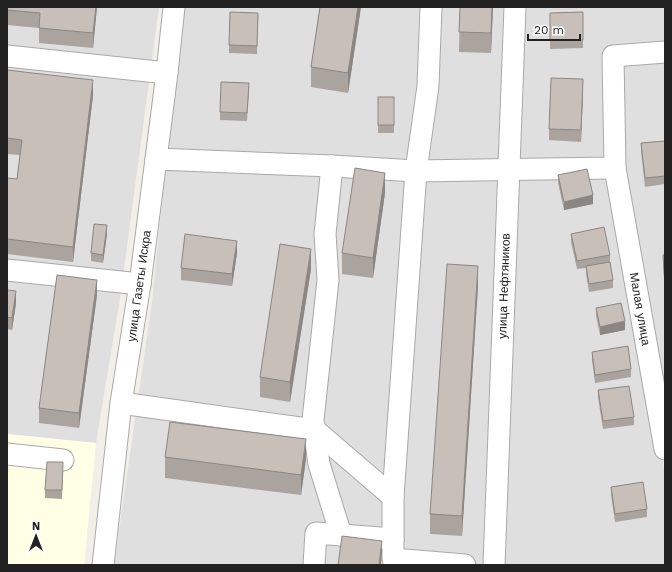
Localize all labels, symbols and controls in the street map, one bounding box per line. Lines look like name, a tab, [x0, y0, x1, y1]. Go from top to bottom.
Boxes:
scale bar	[528, 16, 580, 42]
text: 20 m	[534, 23, 564, 37]
street label: улица Газеты Искра	[124, 229, 154, 343]
street label: улица Нефтяников	[495, 233, 513, 339]
street label: Малая улица	[627, 271, 653, 347]
north arrow	[16, 516, 56, 556]
text: N	[32, 520, 40, 533]

